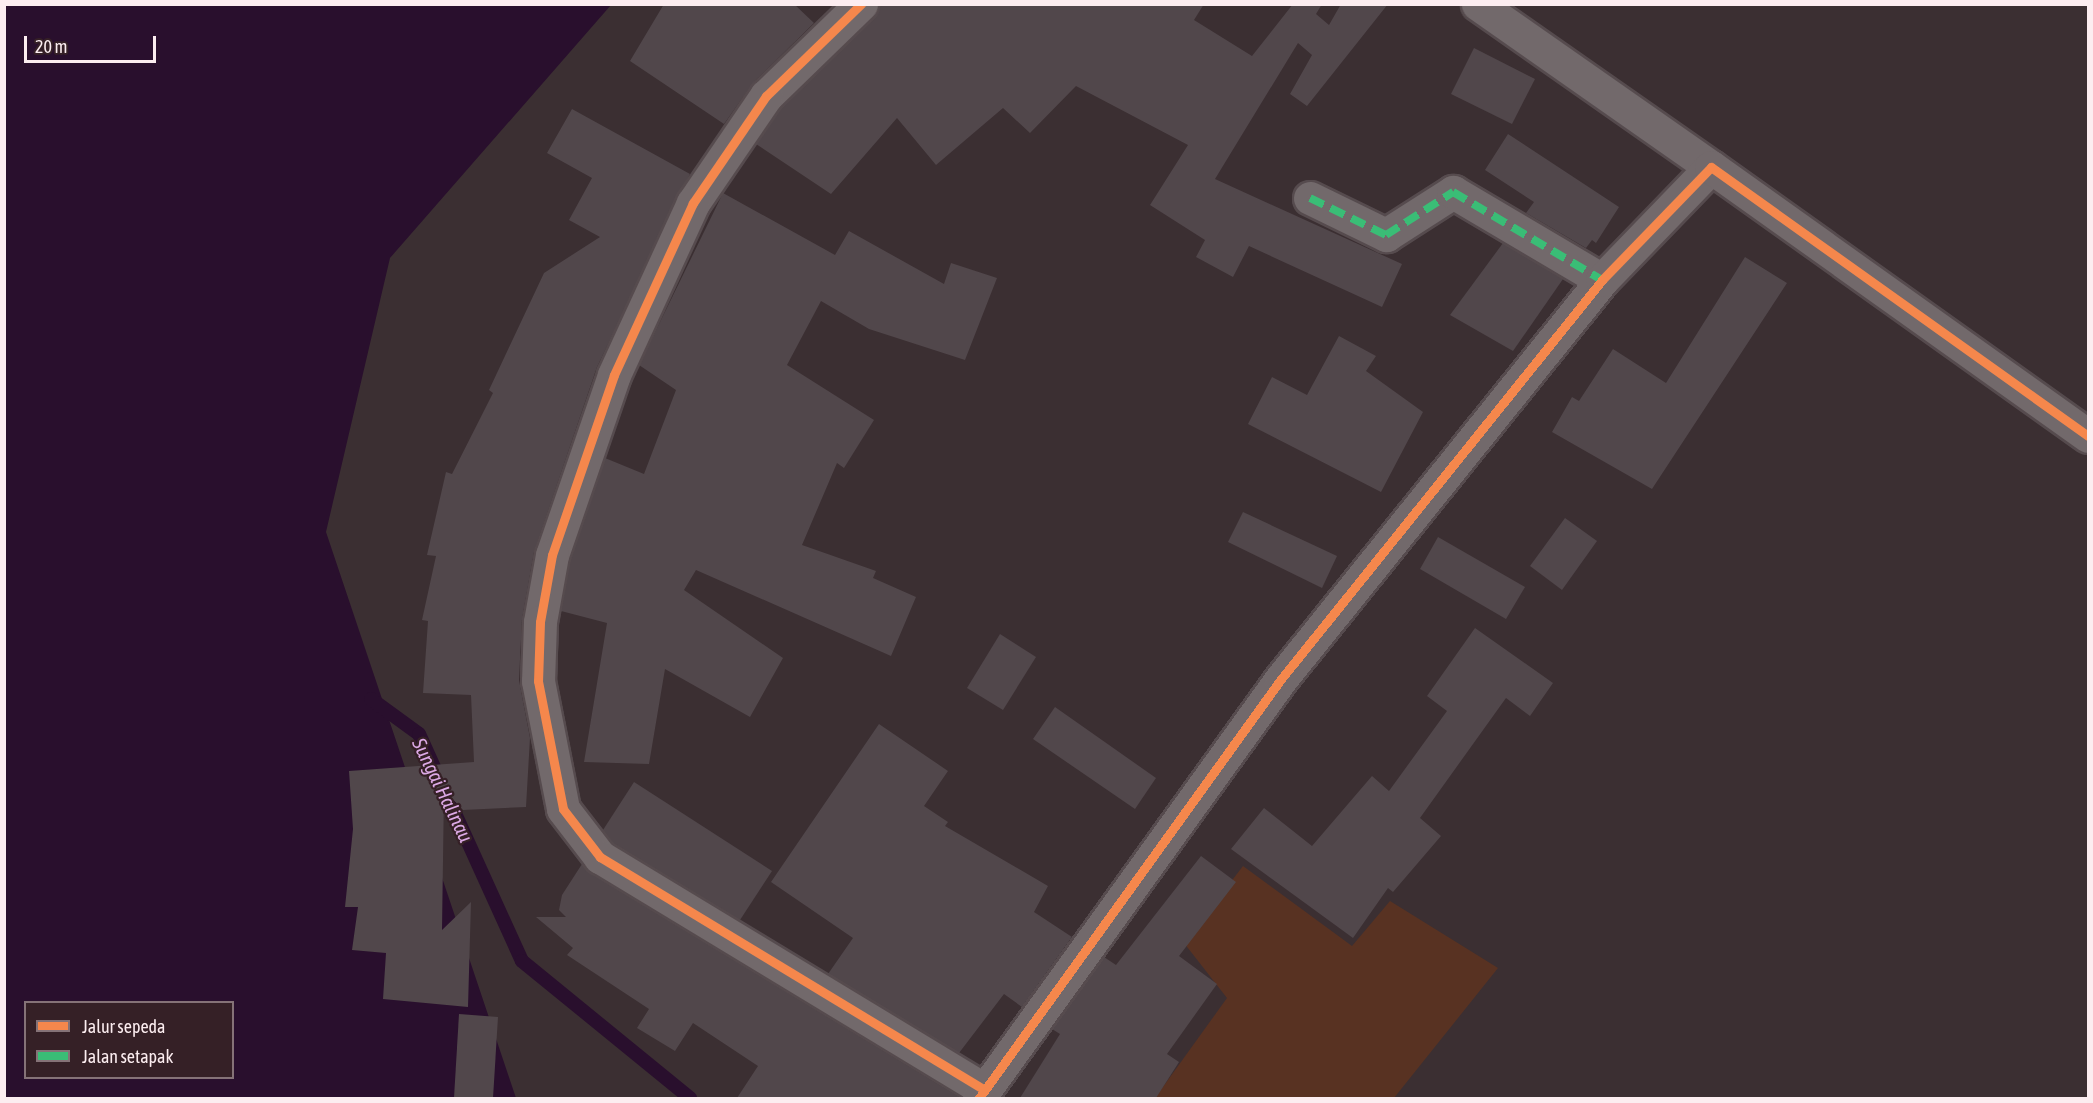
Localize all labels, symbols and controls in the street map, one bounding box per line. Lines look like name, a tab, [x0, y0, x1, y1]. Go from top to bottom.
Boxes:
scale bar	[27, 24, 159, 62]
text: 20 m	[35, 36, 67, 57]
water label: Sungai Halinau	[407, 734, 479, 846]
legend	[24, 1001, 234, 1079]
text: Jalur sepeda	[82, 1016, 165, 1037]
text: Jalan setapak	[82, 1046, 173, 1067]

